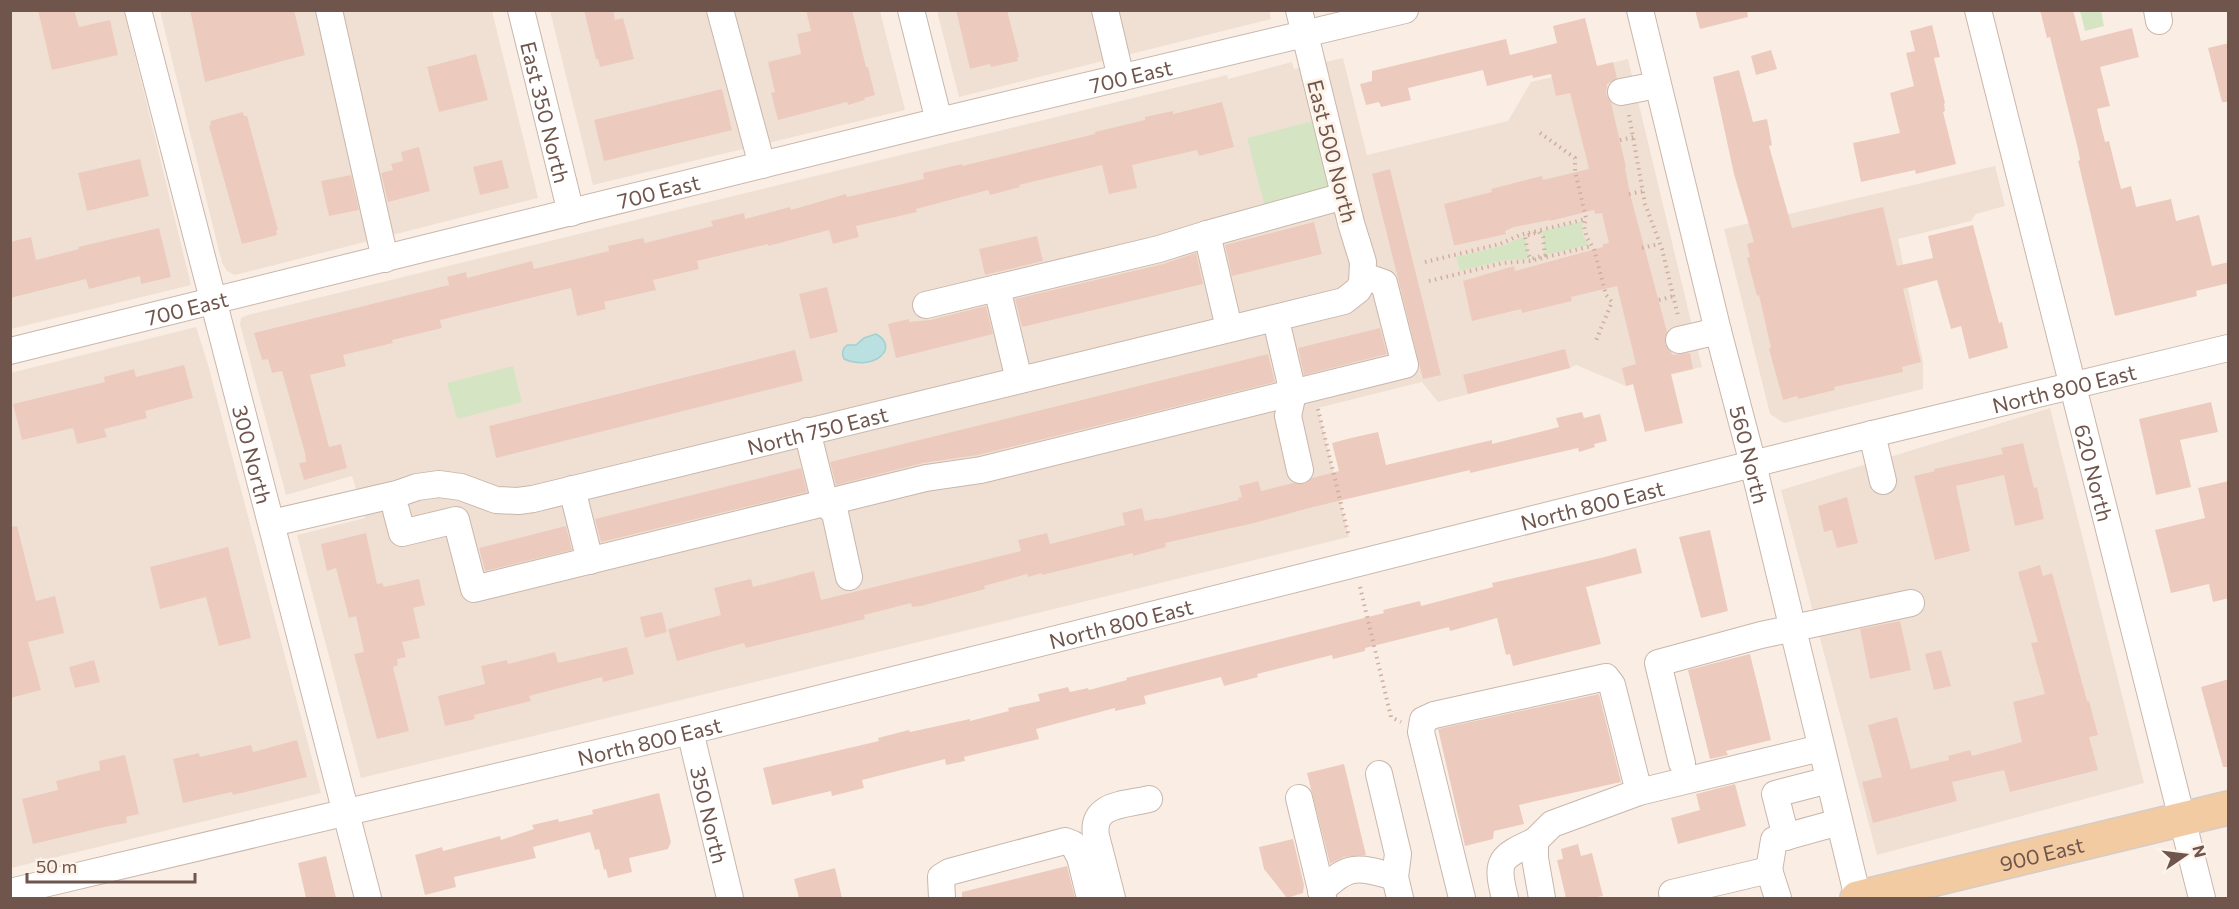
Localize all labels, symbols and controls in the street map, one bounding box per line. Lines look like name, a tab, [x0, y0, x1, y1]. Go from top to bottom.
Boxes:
street label: East 350 North	[517, 39, 576, 185]
street label: 700 East	[1087, 53, 1174, 97]
street label: East 500 North	[1303, 77, 1363, 225]
street label: 700 East	[615, 168, 702, 213]
street label: 700 East	[143, 285, 230, 329]
street label: North 800 East	[1989, 358, 2138, 417]
street label: North 750 East	[744, 400, 890, 459]
street label: 300 North	[228, 402, 278, 506]
street label: 560 North	[1726, 403, 1775, 506]
street label: 620 North	[2070, 421, 2119, 524]
street label: North 800 East	[1518, 474, 1667, 534]
street label: North 800 East	[1046, 593, 1195, 653]
street label: North 800 East	[575, 711, 724, 770]
street label: 350 North	[686, 763, 734, 866]
north arrow	[2155, 825, 2215, 885]
street label: 900 East	[1997, 831, 2086, 875]
text: N	[2189, 843, 2211, 859]
scale bar	[27, 846, 195, 884]
text: 50 m	[36, 855, 77, 877]

